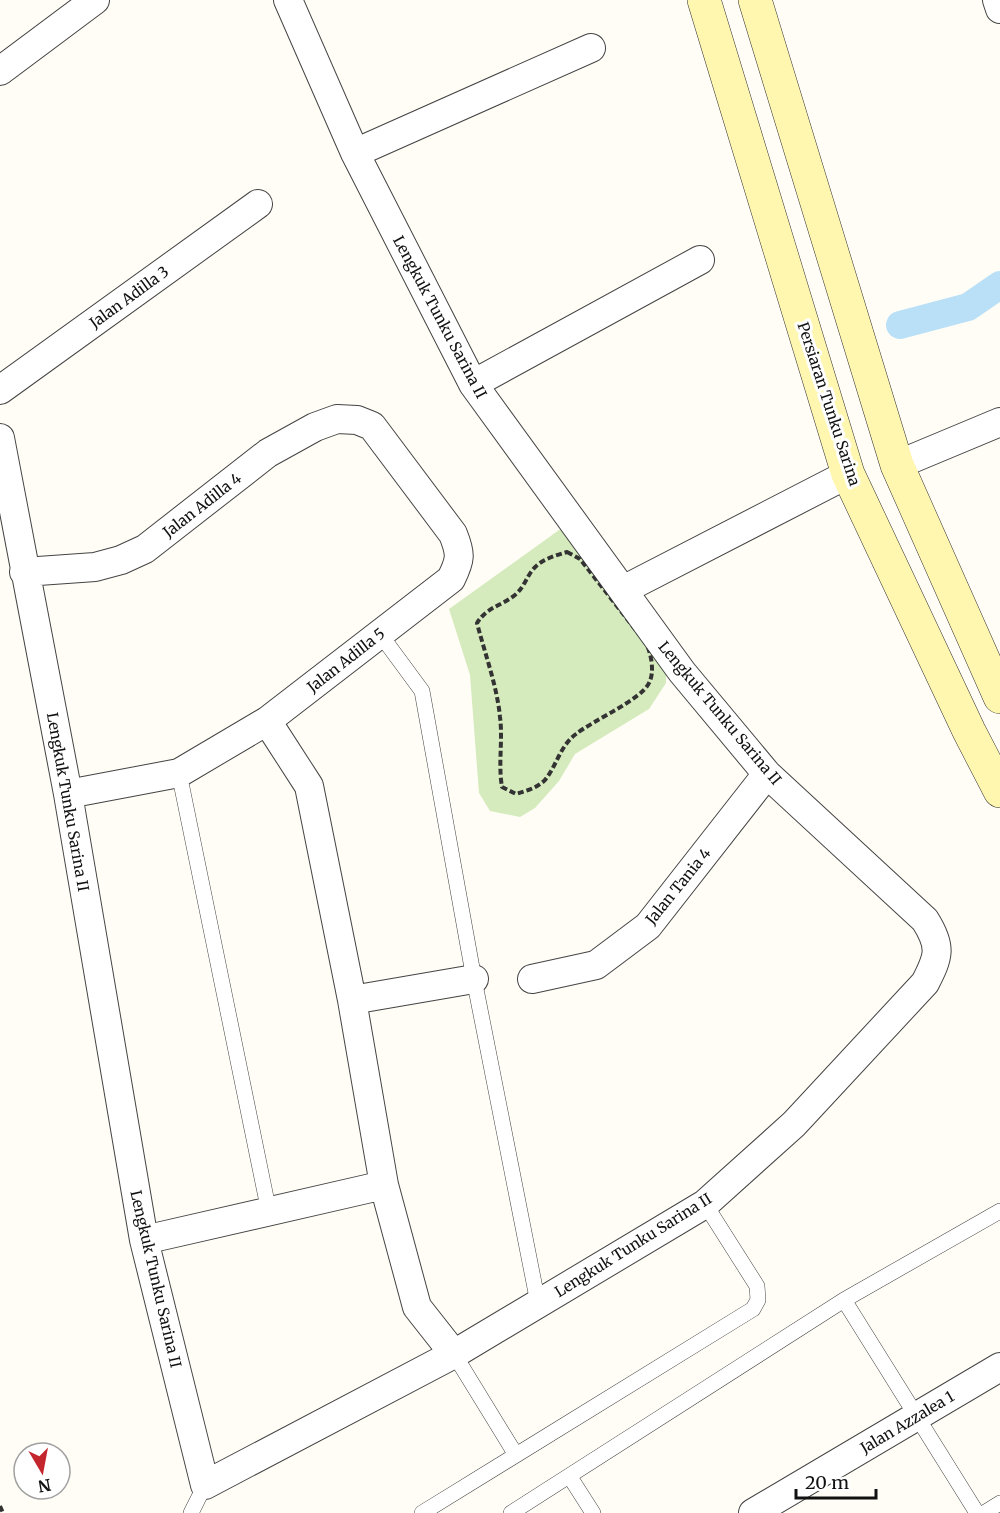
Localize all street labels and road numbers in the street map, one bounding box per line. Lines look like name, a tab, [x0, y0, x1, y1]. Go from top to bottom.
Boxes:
street label: Lengkuk Tunku Sarina II	[389, 232, 491, 402]
street label: Jalan Adilla 3	[85, 262, 172, 333]
street label: Persiaran Tunku Sarina	[794, 320, 864, 488]
street label: Jalan Adilla 4	[158, 469, 245, 542]
street label: Jalan Adilla 5	[303, 624, 389, 697]
street label: Lengkuk Tunku Sarina II	[654, 637, 786, 789]
street label: Lengkuk Tunku Sarina II	[43, 711, 93, 893]
street label: Jalan Tania 4	[641, 844, 715, 929]
street label: Lengkuk Tunku Sarina II	[126, 1188, 186, 1370]
street label: Lengkuk Tunku Sarina II	[551, 1189, 715, 1301]
street label: Jalan Azzalea 1	[856, 1386, 957, 1458]

